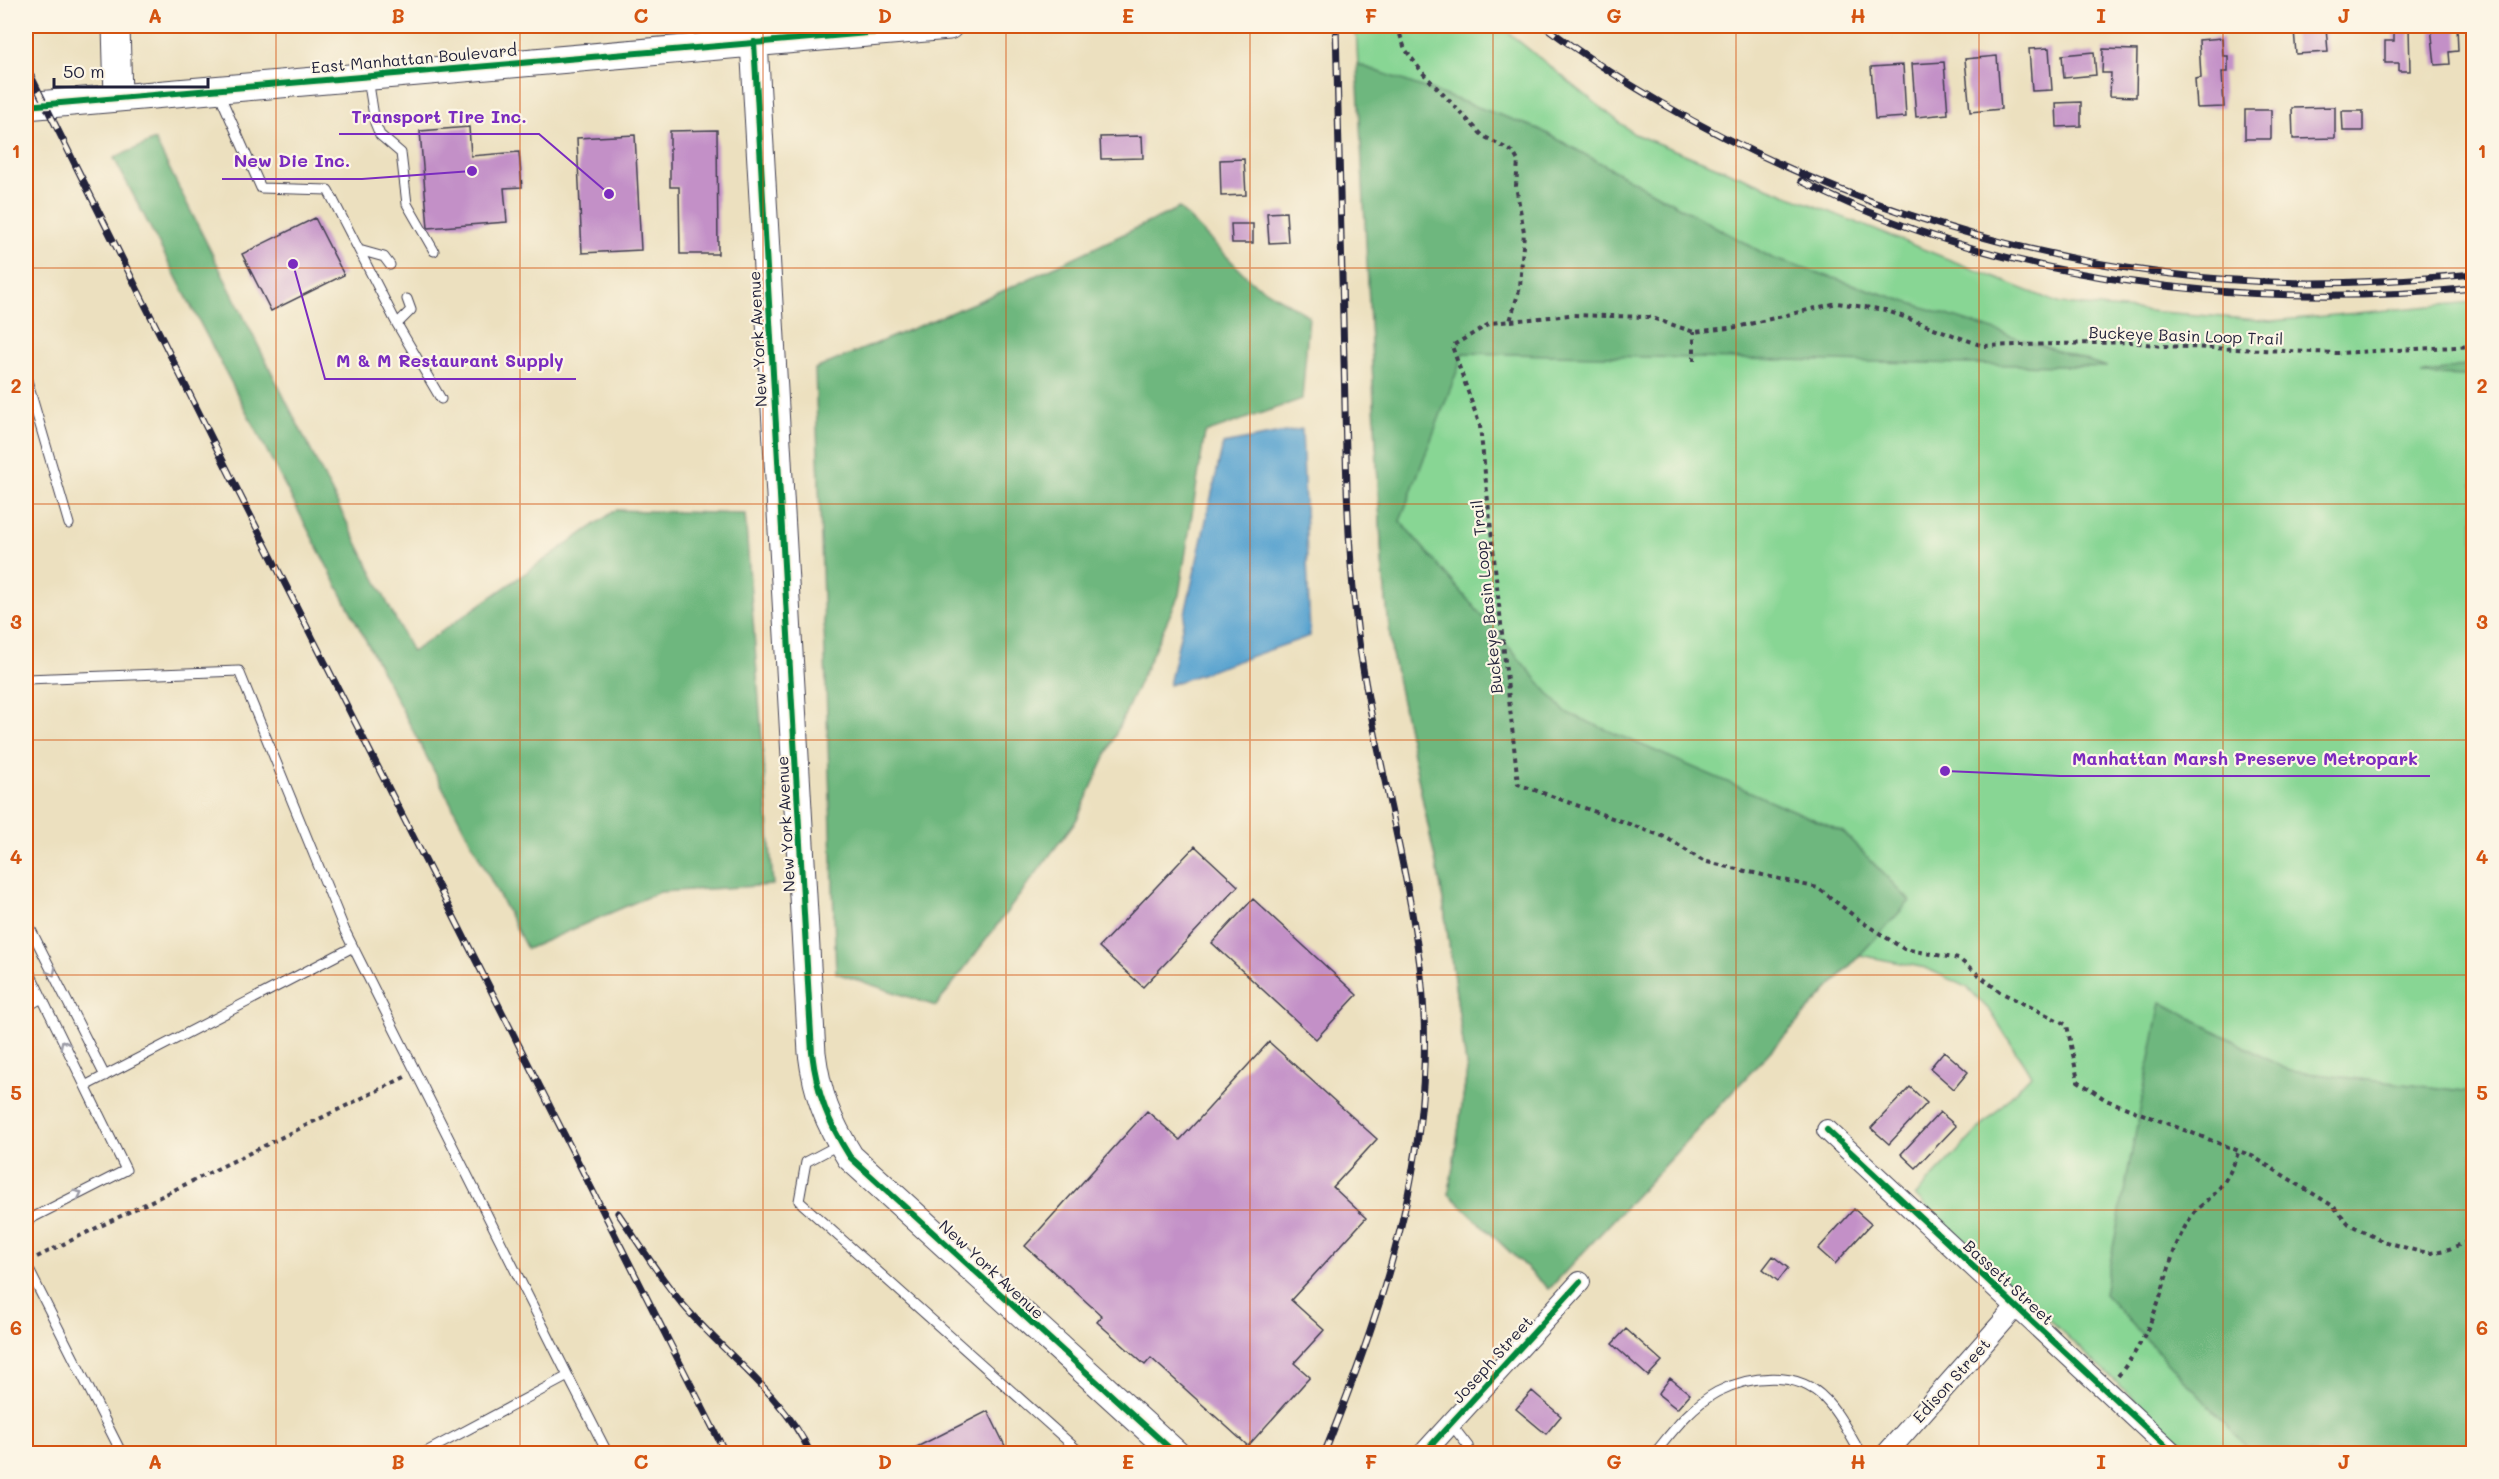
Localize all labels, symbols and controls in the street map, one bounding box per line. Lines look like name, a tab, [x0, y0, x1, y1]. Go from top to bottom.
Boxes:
text: A	[148, 2, 162, 28]
text: B	[391, 2, 405, 28]
text: C	[634, 2, 649, 28]
text: D	[878, 2, 892, 28]
text: E	[1122, 2, 1134, 28]
text: F	[1365, 2, 1378, 28]
text: G	[1606, 2, 1622, 28]
text: H	[1850, 2, 1866, 28]
text: I	[2096, 2, 2106, 28]
text: J	[2337, 2, 2351, 28]
street label: East Manhattan Boulevard	[310, 39, 518, 77]
scale bar	[54, 51, 208, 89]
text: 50 m	[63, 59, 105, 83]
callout: Transport Tire Inc.	[339, 98, 539, 134]
text: Transport Tire Inc.	[351, 104, 527, 128]
text: 1	[12, 137, 20, 163]
text: 1	[2478, 137, 2486, 163]
callout: New Die Inc.	[222, 143, 362, 179]
text: New Die Inc.	[234, 148, 350, 172]
street label: New York Avenue	[743, 270, 771, 408]
street label: Buckeye Basin Loop Trail	[2088, 321, 2284, 349]
callout: M & M Restaurant Supply	[325, 343, 576, 379]
text: M & M Restaurant Supply	[336, 348, 564, 372]
text: 2	[10, 372, 22, 398]
text: 2	[2476, 372, 2488, 398]
street label: Buckeye Basin Loop Trail	[1465, 499, 1507, 695]
text: 3	[10, 608, 22, 634]
text: 3	[2476, 608, 2488, 634]
callout: Manhattan Marsh Preserve Metropark	[2060, 740, 2430, 776]
text: Manhattan Marsh Preserve Metropark	[2072, 746, 2418, 770]
street label: New York Avenue	[771, 755, 799, 893]
text: 4	[10, 843, 23, 869]
text: 4	[2476, 843, 2489, 869]
one-way arrow	[45, 966, 56, 976]
one-way arrow	[60, 1039, 72, 1050]
text: 5	[10, 1079, 22, 1105]
text: 5	[2476, 1079, 2488, 1105]
one-way arrow	[71, 1190, 82, 1201]
street label: New York Avenue	[935, 1215, 1049, 1323]
street label: Bassett Street	[1960, 1235, 2058, 1329]
street label: Joseph Street	[1447, 1311, 1537, 1407]
text: 6	[10, 1314, 22, 1340]
text: 6	[2476, 1314, 2488, 1340]
street label: Edison Street	[1908, 1333, 1994, 1427]
text: A	[148, 1448, 162, 1474]
text: B	[391, 1448, 405, 1474]
text: C	[634, 1448, 649, 1474]
text: D	[878, 1448, 892, 1474]
text: E	[1122, 1448, 1134, 1474]
text: F	[1365, 1448, 1378, 1474]
text: G	[1606, 1448, 1622, 1474]
text: H	[1850, 1448, 1866, 1474]
text: I	[2096, 1448, 2106, 1474]
text: J	[2337, 1448, 2351, 1474]

